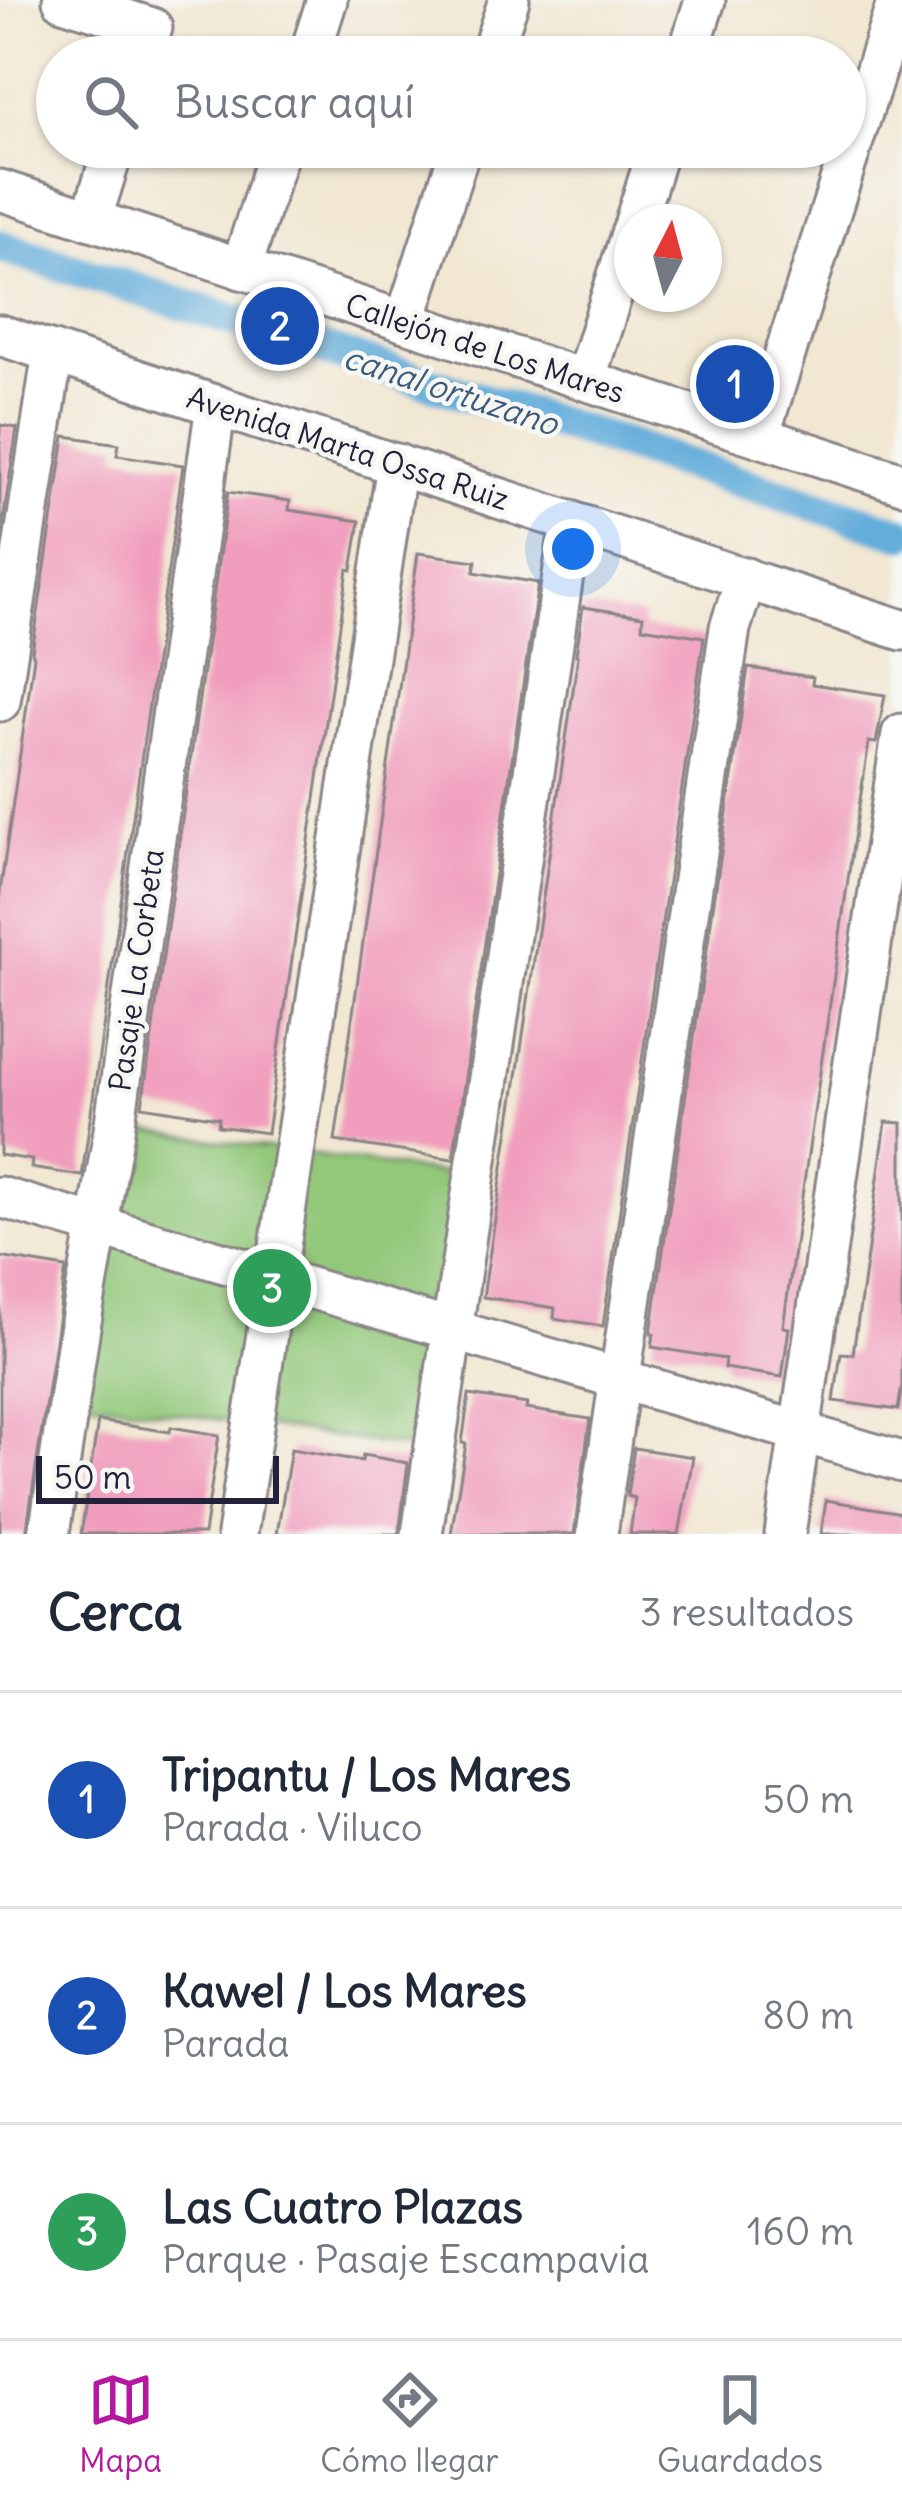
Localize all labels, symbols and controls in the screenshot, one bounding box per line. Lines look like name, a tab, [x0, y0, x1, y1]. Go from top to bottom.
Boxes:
search box	[36, 36, 866, 168]
icon: search	[78, 69, 144, 135]
text: Buscar aquí	[174, 74, 414, 130]
north arrow	[614, 204, 722, 312]
pin: 2	[241, 281, 319, 371]
street label: Callejón de Los Mares	[341, 285, 629, 411]
water label: canal ortuzano	[338, 336, 566, 445]
pin: 1	[696, 339, 774, 429]
street label: Avenida Marta Ossa Ruiz	[182, 378, 514, 518]
your location	[543, 519, 603, 579]
street label: Pasaje La Corbeta	[100, 846, 172, 1094]
pin: 3	[233, 1243, 311, 1333]
scale bar	[36, 1450, 279, 1503]
text: 50 m	[54, 1456, 131, 1498]
text: Cerca	[48, 1580, 183, 1644]
text: 3 resultados	[640, 1588, 854, 1637]
text: Tripantu / Los Mares	[162, 1747, 571, 1803]
text: 1	[79, 1775, 95, 1824]
text: 50 m	[762, 1775, 854, 1824]
text: Parada · Viluco	[162, 1803, 423, 1852]
text: Kawel / Los Mares	[162, 1963, 527, 2019]
text: 2	[76, 1991, 98, 2040]
text: 80 m	[762, 1991, 854, 2040]
text: Parada	[162, 2019, 290, 2068]
text: Las Cuatro Plazas	[162, 2179, 523, 2235]
text: 3	[76, 2207, 98, 2256]
text: 160 m	[747, 2207, 854, 2256]
text: Parque · Pasaje Escampavia	[162, 2235, 650, 2284]
tab: Mapa	[79, 2367, 162, 2481]
tab: Cómo llegar	[320, 2367, 499, 2481]
tab: Guardados	[657, 2367, 823, 2481]

